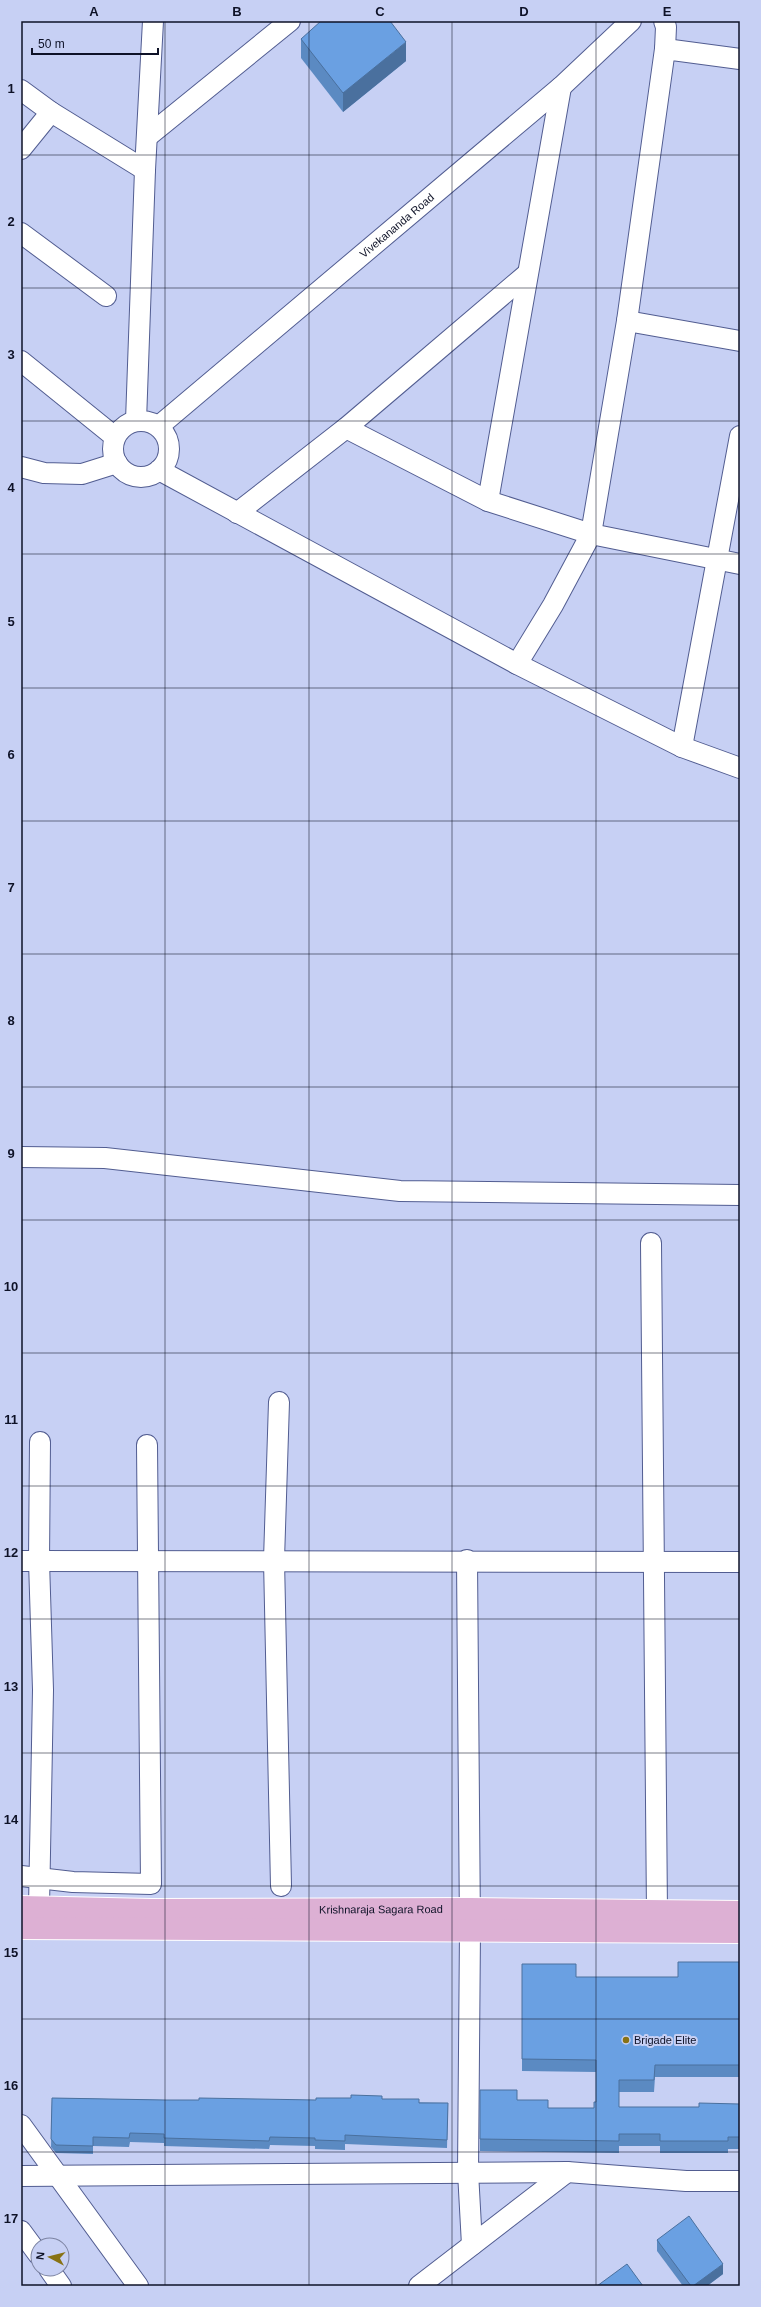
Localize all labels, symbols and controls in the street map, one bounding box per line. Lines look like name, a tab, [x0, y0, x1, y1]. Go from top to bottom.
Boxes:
text: A	[89, 4, 99, 19]
text: B	[232, 4, 242, 19]
text: C	[375, 4, 385, 19]
text: D	[519, 4, 529, 19]
text: E	[663, 4, 672, 19]
scale bar	[32, 30, 158, 56]
text: 50 m	[38, 37, 65, 51]
text: 1	[7, 81, 15, 96]
street label: Vivekananda Road	[357, 191, 436, 260]
text: 2	[7, 214, 15, 229]
text: 3	[7, 347, 15, 362]
text: 4	[7, 480, 15, 495]
text: 5	[7, 614, 15, 629]
text: 6	[7, 747, 15, 762]
text: 7	[7, 880, 15, 895]
text: 8	[7, 1013, 15, 1028]
text: 9	[7, 1146, 15, 1161]
text: 10	[4, 1279, 18, 1294]
text: 11	[4, 1412, 18, 1427]
text: 12	[4, 1545, 18, 1560]
text: 13	[4, 1679, 18, 1694]
text: 14	[4, 1812, 19, 1827]
street label: Krishnaraja Sagara Road	[319, 1903, 443, 1915]
text: 15	[4, 1945, 18, 1960]
place label: Brigade Elite	[634, 2034, 696, 2046]
marker: Brigade Elite	[621, 2035, 631, 2045]
text: 16	[4, 2078, 18, 2093]
text: 17	[4, 2211, 18, 2226]
north arrow	[30, 2237, 70, 2277]
text: N	[34, 2251, 47, 2260]

